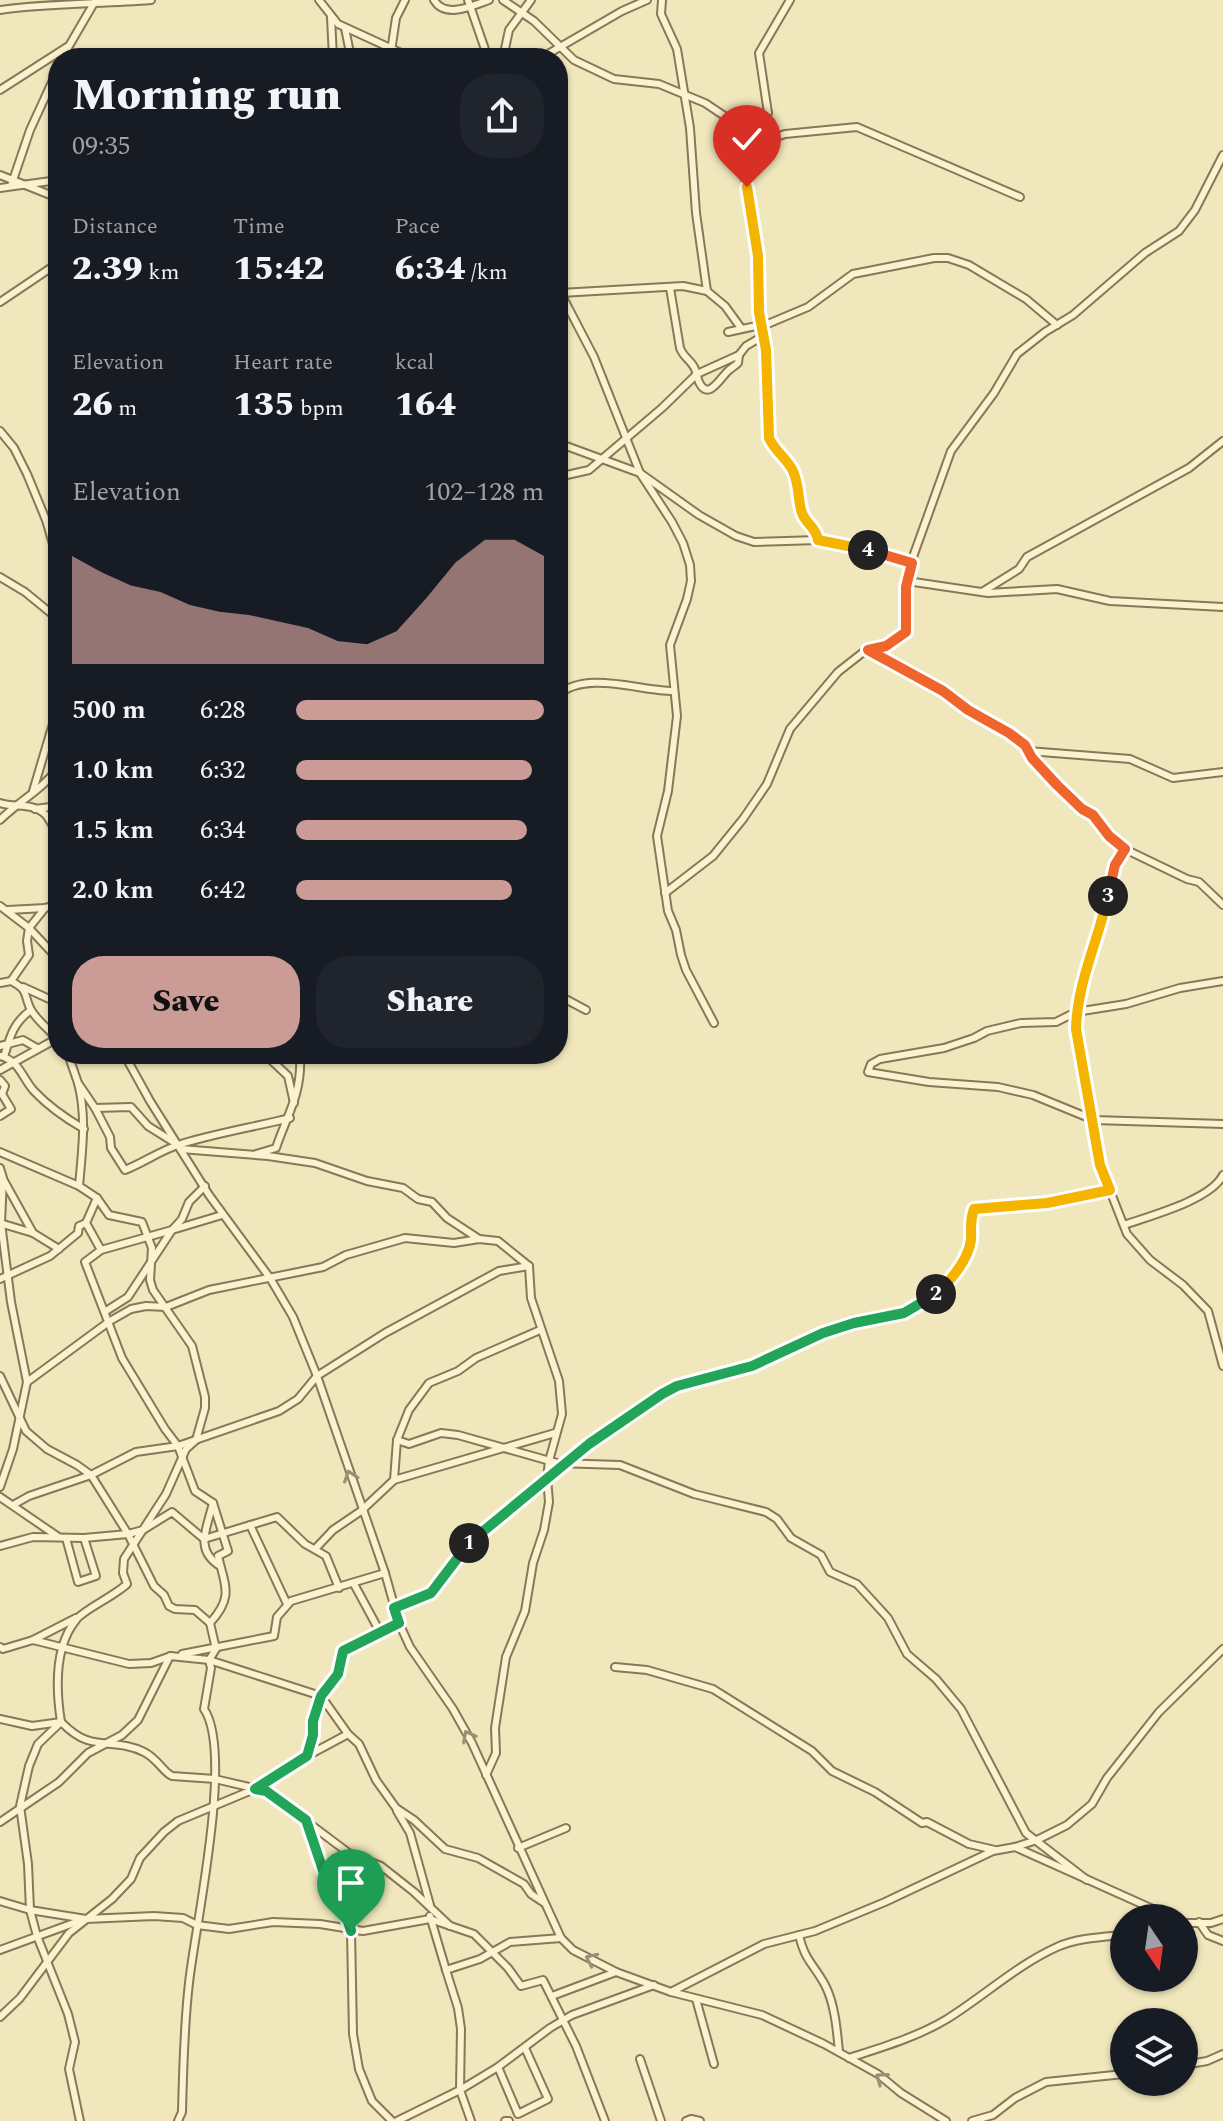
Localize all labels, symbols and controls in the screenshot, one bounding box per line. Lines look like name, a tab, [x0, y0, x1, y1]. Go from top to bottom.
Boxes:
text: Morning run	[72, 62, 341, 129]
button: share	[460, 74, 544, 158]
pin	[713, 105, 781, 187]
icon: check	[725, 117, 769, 161]
text: 09:35	[72, 126, 131, 166]
text: Distance	[72, 210, 158, 243]
text: Time	[233, 210, 285, 243]
text: Pace	[395, 210, 440, 243]
text: 2.39	[72, 243, 143, 295]
text: 15:42	[233, 243, 324, 295]
text: 6:34	[395, 243, 465, 295]
text: km	[143, 256, 179, 289]
text: /km	[465, 256, 508, 289]
text: Elevation	[72, 346, 164, 379]
text: Heart rate	[233, 346, 333, 379]
text: kcal	[395, 346, 434, 379]
text: 26	[72, 379, 113, 431]
text: 135	[233, 379, 295, 431]
text: 164	[395, 379, 456, 431]
text: m	[113, 392, 137, 425]
text: bpm	[295, 392, 344, 425]
text: Elevation	[72, 472, 181, 512]
text: 102–128 m	[424, 472, 544, 512]
pin: 4	[848, 530, 888, 570]
text: 4	[862, 533, 874, 566]
text: 500 m	[72, 690, 146, 730]
text: 6:28	[200, 690, 246, 730]
text: 1.0 km	[72, 750, 154, 790]
text: 6:32	[200, 750, 246, 790]
text: 1.5 km	[72, 810, 154, 850]
text: 6:34	[200, 810, 246, 850]
text: 2.0 km	[72, 870, 154, 910]
text: 6:42	[200, 870, 246, 910]
pin: 3	[1088, 876, 1128, 916]
text: 3	[1102, 879, 1114, 912]
button: Save	[72, 956, 300, 1048]
button: Share	[316, 956, 544, 1048]
pin: 2	[916, 1274, 956, 1314]
text: 2	[930, 1277, 942, 1310]
one-way arrow	[343, 1469, 359, 1483]
pin: 1	[449, 1523, 489, 1563]
text: 1	[463, 1526, 475, 1559]
one-way arrow	[462, 1729, 477, 1744]
pin	[317, 1849, 385, 1931]
icon: arrive	[329, 1861, 373, 1905]
north arrow	[1110, 1904, 1198, 1992]
map controls	[1110, 1904, 1198, 2096]
one-way arrow	[585, 1953, 600, 1969]
button: layers	[1110, 2008, 1198, 2096]
one-way arrow	[876, 2073, 890, 2088]

